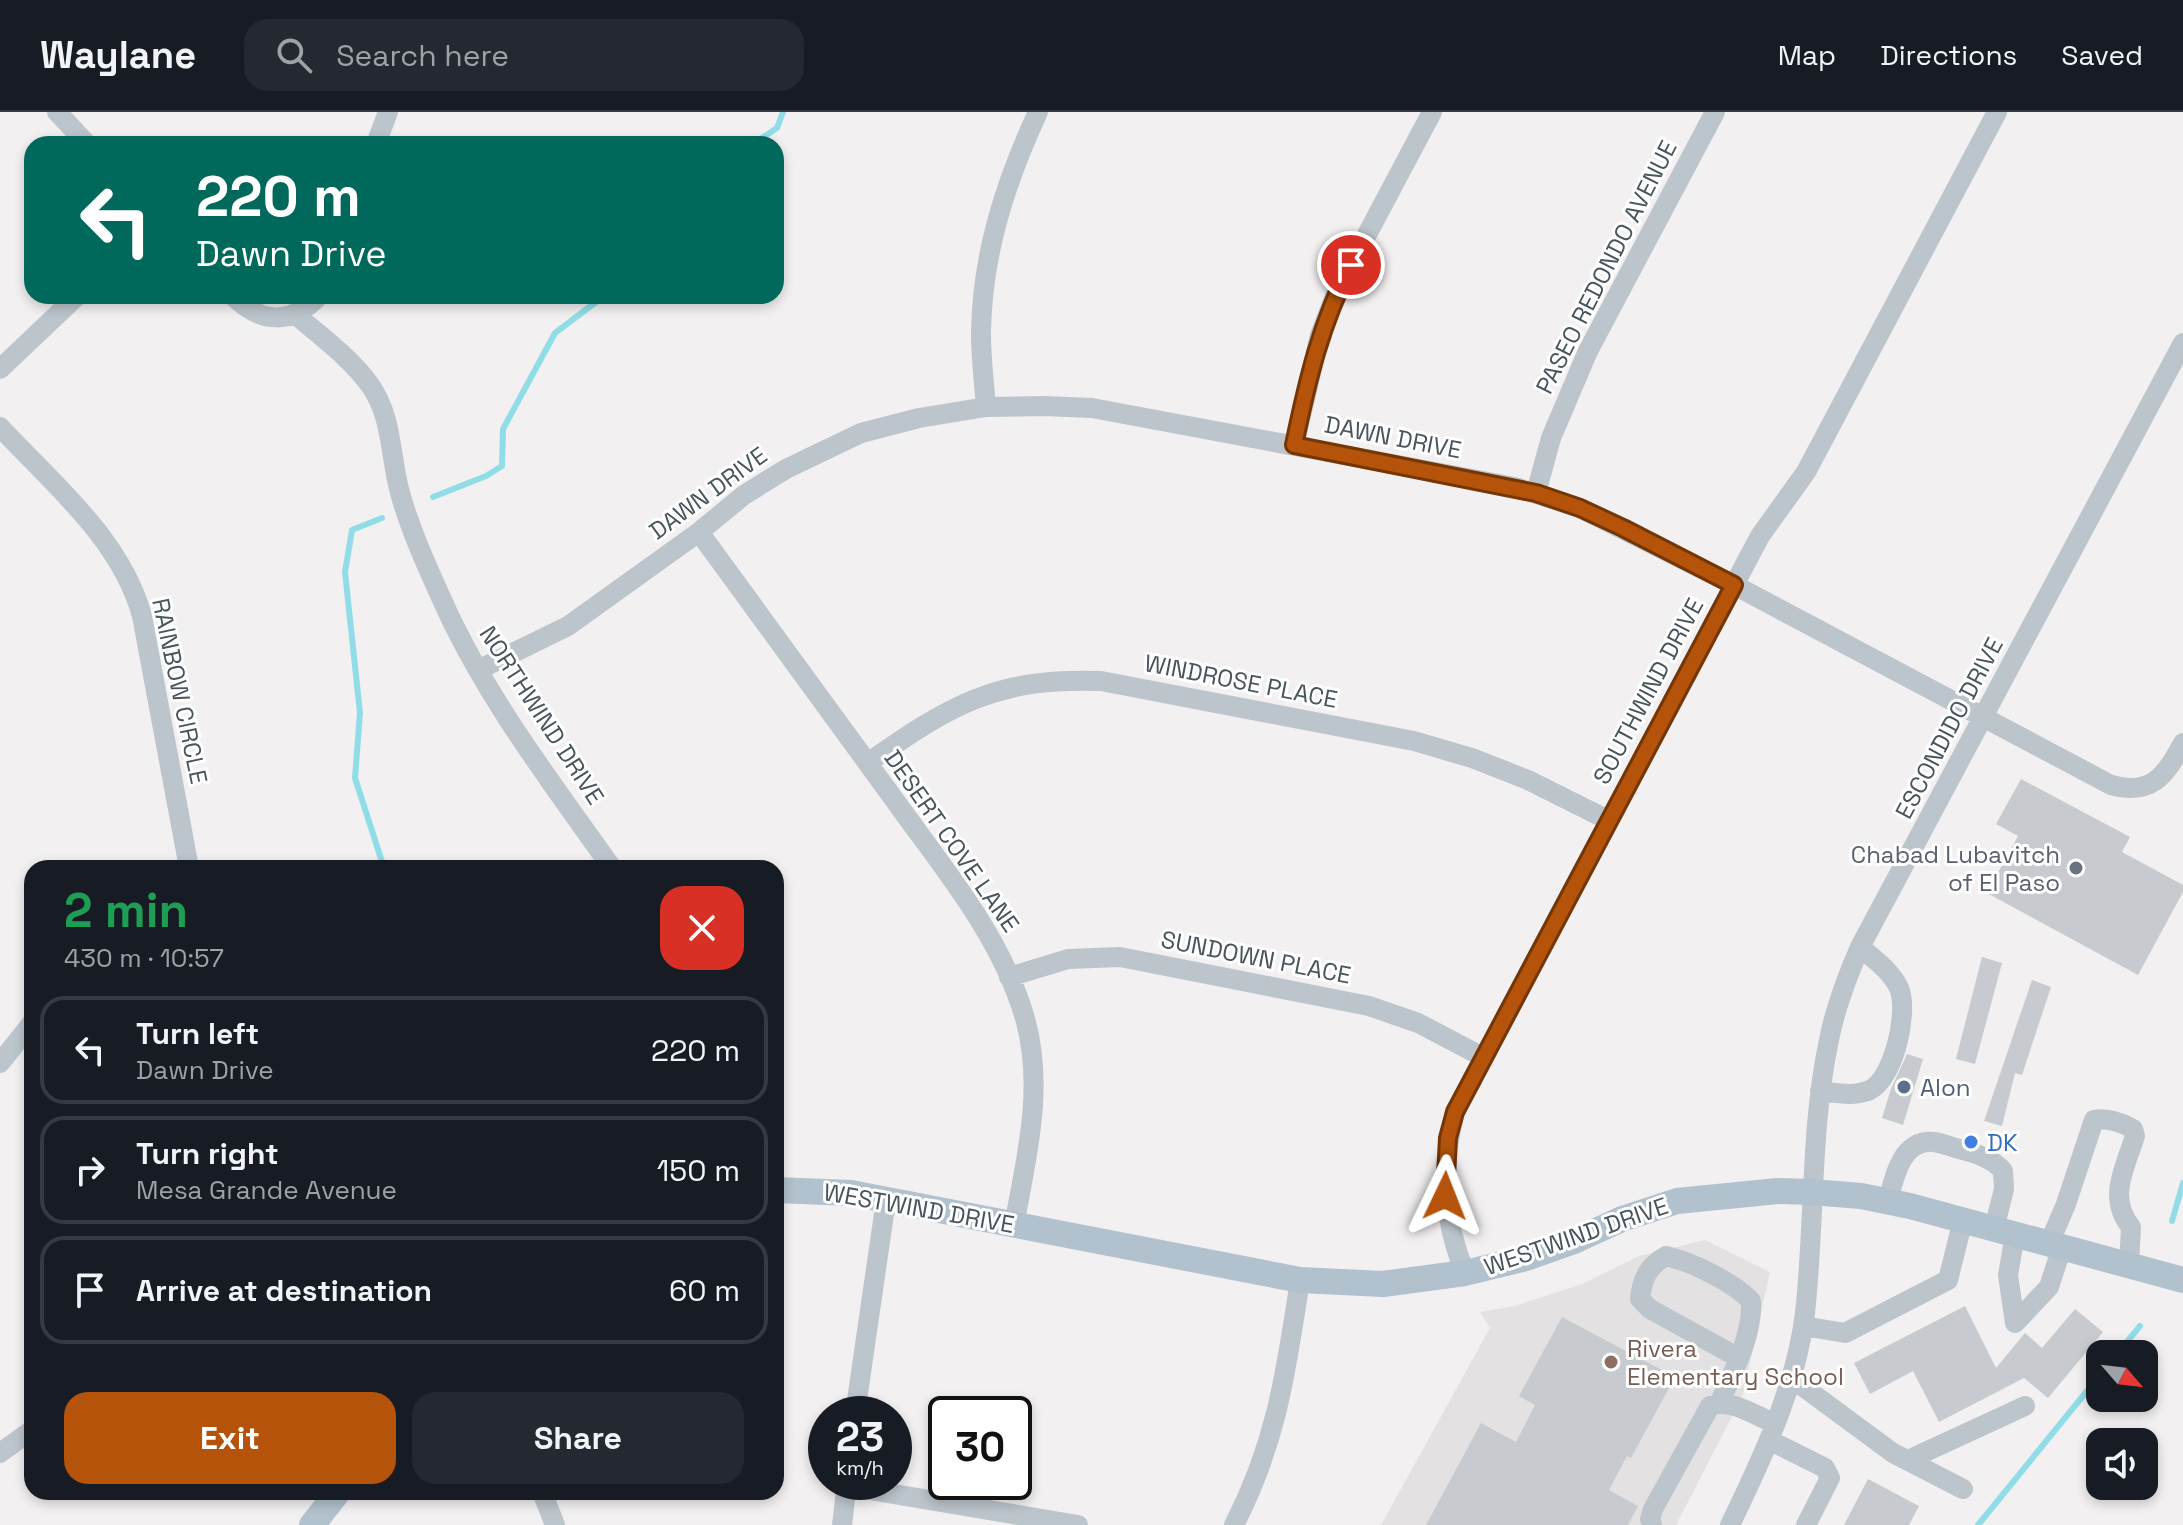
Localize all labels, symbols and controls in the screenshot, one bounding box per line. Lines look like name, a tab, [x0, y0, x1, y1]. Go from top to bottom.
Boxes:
search box	[244, 19, 804, 91]
text: Waylane	[40, 31, 196, 79]
icon: search	[272, 33, 316, 77]
text: Search here	[336, 36, 509, 75]
text: Map	[1778, 37, 1836, 73]
text: Directions	[1880, 37, 2017, 73]
text: Saved	[2061, 37, 2143, 73]
street label: PASEO REDONDO AVENUE	[1528, 135, 1684, 399]
text: 220 m	[196, 161, 361, 232]
icon: left	[64, 168, 168, 272]
text: Dawn Drive	[196, 231, 387, 277]
pin	[1317, 231, 1385, 299]
icon: arrive	[1329, 243, 1373, 287]
street label: DAWN DRIVE	[1322, 409, 1464, 465]
street label: DAWN DRIVE	[643, 440, 773, 546]
street label: SOUTHWIND DRIVE	[1586, 592, 1710, 790]
street label: RAINBOW CIRCLE	[145, 595, 215, 787]
street label: NORTHWIND DRIVE	[473, 620, 611, 810]
street label: ESCONDIDO DRIVE	[1888, 632, 2010, 824]
street label: WINDROSE PLACE	[1142, 647, 1340, 715]
street label: DESERT COVE LANE	[877, 744, 1027, 938]
place label: Chabad Lubavitch of El Paso	[1851, 839, 2060, 898]
marker: Chabad Lubavitch of El Paso	[2067, 859, 2085, 877]
text: 2 min	[64, 880, 188, 941]
button: close	[660, 886, 744, 970]
street label: SUNDOWN PLACE	[1158, 923, 1354, 991]
text: 430 m · 10:57	[64, 941, 224, 975]
text: Turn left	[136, 1014, 259, 1053]
icon: left	[68, 1028, 112, 1072]
text: 220 m	[651, 1031, 740, 1070]
text: Dawn Drive	[136, 1053, 274, 1087]
place label: Alon	[1920, 1072, 1971, 1103]
marker: Alon	[1895, 1078, 1913, 1096]
place label: DK	[1987, 1127, 2018, 1158]
marker: DK	[1962, 1133, 1980, 1151]
text: Turn right	[136, 1134, 279, 1173]
icon: right	[68, 1148, 112, 1192]
text: 150 m	[657, 1151, 740, 1190]
position arrow	[1403, 1154, 1487, 1238]
text: Mesa Grande Avenue	[136, 1173, 397, 1207]
street label: WESTWIND DRIVE	[821, 1176, 1017, 1240]
street label: WESTWIND DRIVE	[1480, 1190, 1672, 1282]
icon: arrive	[68, 1268, 112, 1312]
text: Arrive at destination	[136, 1271, 432, 1310]
text: 60 m	[669, 1271, 740, 1310]
place label: Rivera Elementary School	[1627, 1333, 1844, 1392]
north arrow	[2086, 1340, 2158, 1412]
map controls	[2086, 1340, 2158, 1500]
marker: Rivera Elementary School	[1602, 1353, 1620, 1371]
button: Exit	[64, 1392, 396, 1484]
button: Share	[412, 1392, 744, 1484]
speed limit sign: 30	[928, 1396, 1032, 1500]
text: 23	[836, 1412, 884, 1463]
button: sound	[2086, 1428, 2158, 1500]
text: km/h	[836, 1455, 884, 1481]

